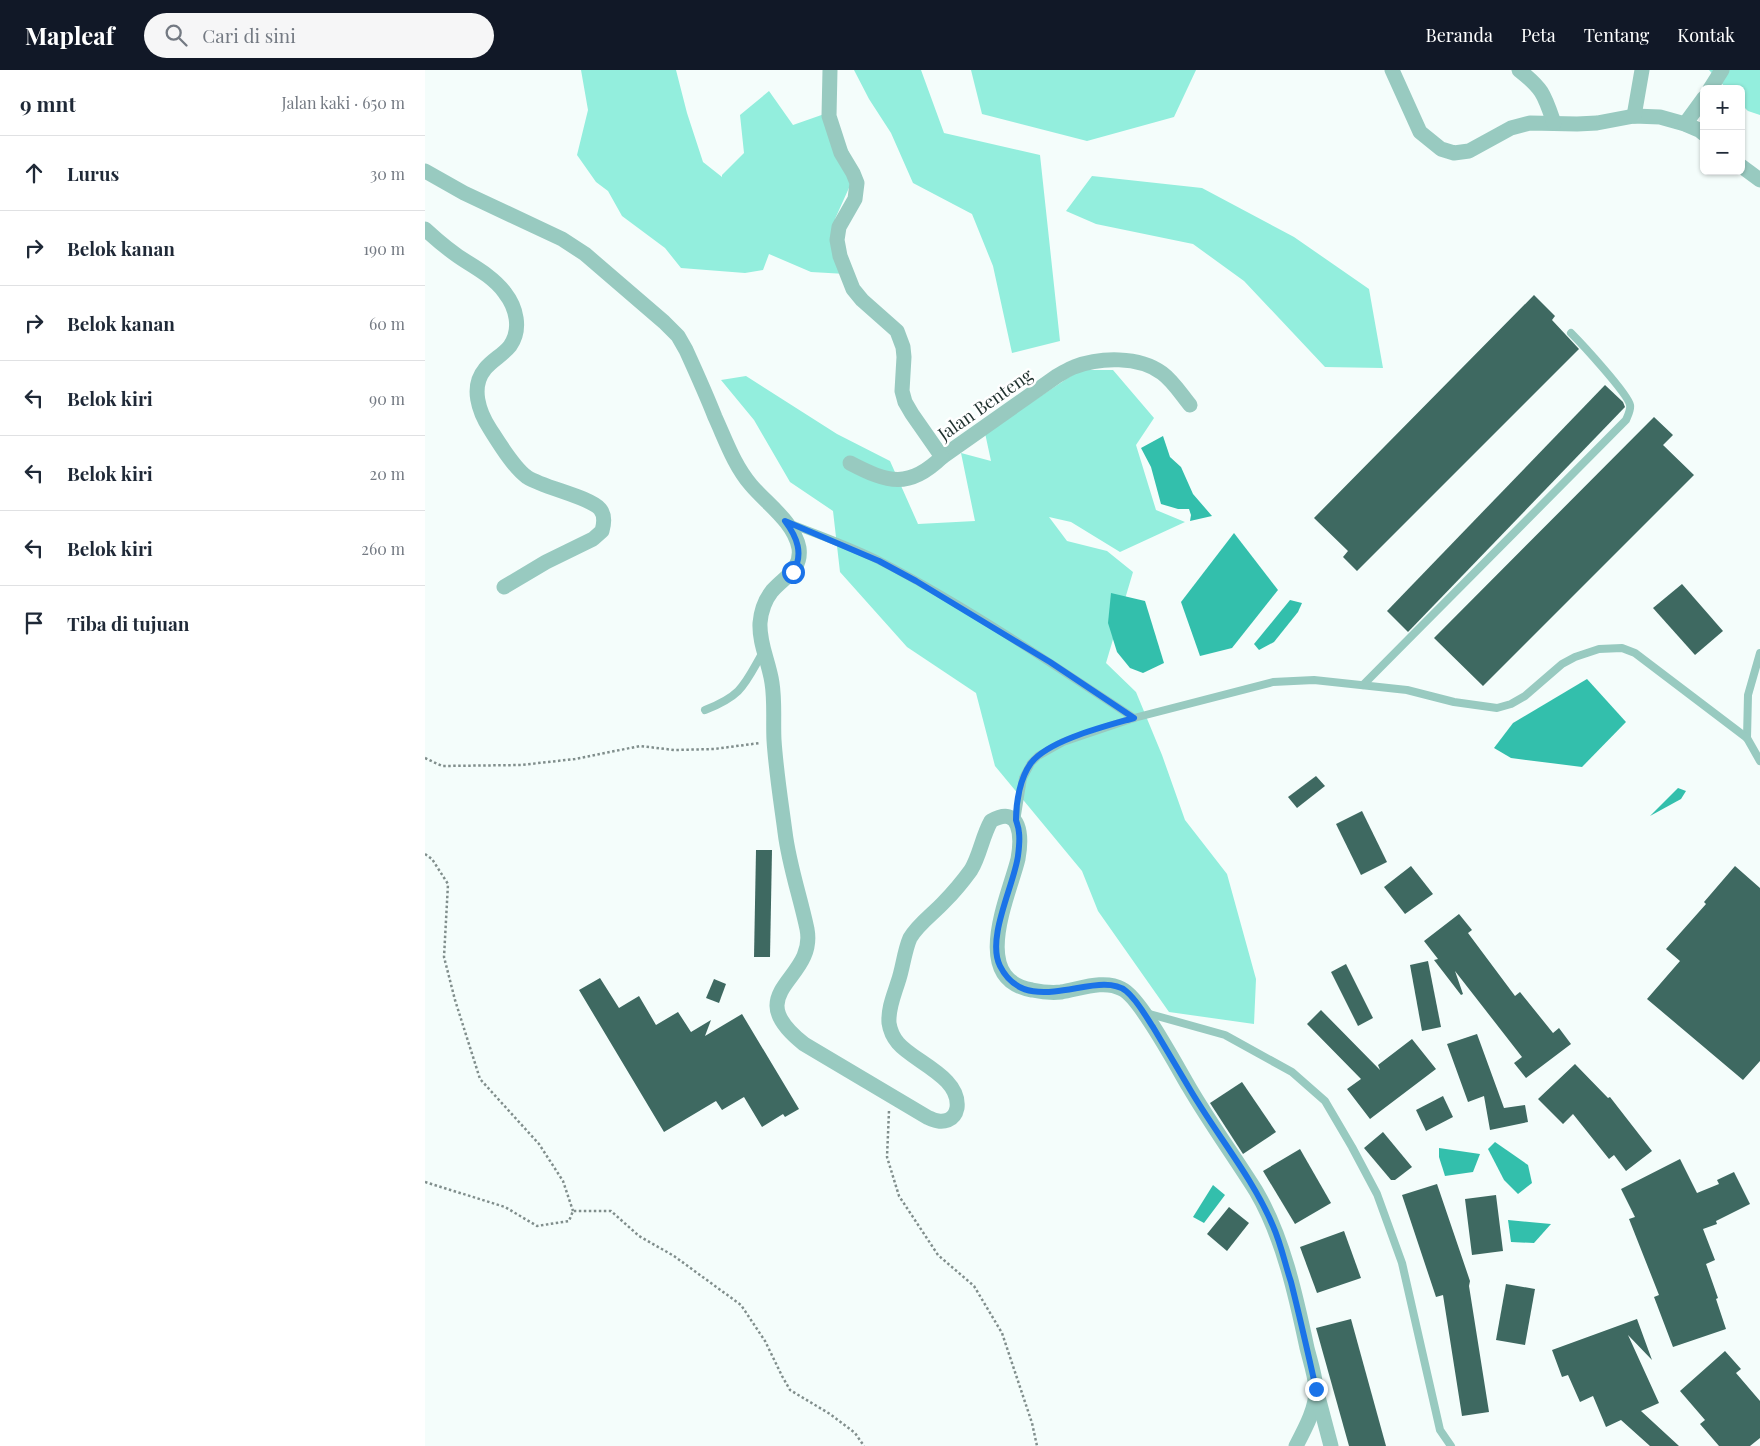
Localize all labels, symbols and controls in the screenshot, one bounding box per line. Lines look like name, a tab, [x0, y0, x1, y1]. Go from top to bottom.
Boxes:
search box	[144, 13, 494, 58]
text: Mapleaf	[25, 19, 114, 51]
icon: search	[162, 21, 190, 49]
text: Cari di sini	[202, 22, 296, 48]
text: Beranda	[1425, 23, 1493, 47]
text: Peta	[1521, 23, 1556, 47]
text: Tentang	[1584, 23, 1649, 47]
text: Kontak	[1677, 23, 1735, 47]
map controls	[1700, 85, 1745, 175]
button: +	[1700, 85, 1745, 130]
text: 9 mnt	[20, 89, 76, 117]
text: Jalan kaki · 650 m	[282, 92, 405, 113]
button: −	[1700, 130, 1745, 175]
icon: ahead	[20, 159, 48, 187]
text: Lurus	[67, 160, 119, 186]
text: 30 m	[370, 163, 405, 184]
icon: right	[20, 234, 48, 262]
text: Belok kanan	[67, 235, 175, 261]
text: 190 m	[363, 238, 405, 259]
icon: right	[20, 309, 48, 337]
text: Belok kanan	[67, 310, 175, 336]
text: 60 m	[369, 313, 405, 334]
street label: Jalan Benteng	[932, 362, 1037, 446]
icon: left	[20, 384, 48, 412]
text: Belok kiri	[67, 385, 153, 411]
text: 90 m	[369, 388, 405, 409]
icon: left	[20, 459, 48, 487]
text: Belok kiri	[67, 460, 153, 486]
text: 20 m	[370, 463, 405, 484]
icon: left	[20, 534, 48, 562]
text: Belok kiri	[67, 535, 153, 561]
text: 260 m	[361, 538, 405, 559]
route start	[782, 561, 805, 584]
icon: arrive	[20, 609, 48, 637]
text: Tiba di tujuan	[67, 610, 189, 636]
route end	[1305, 1378, 1328, 1401]

